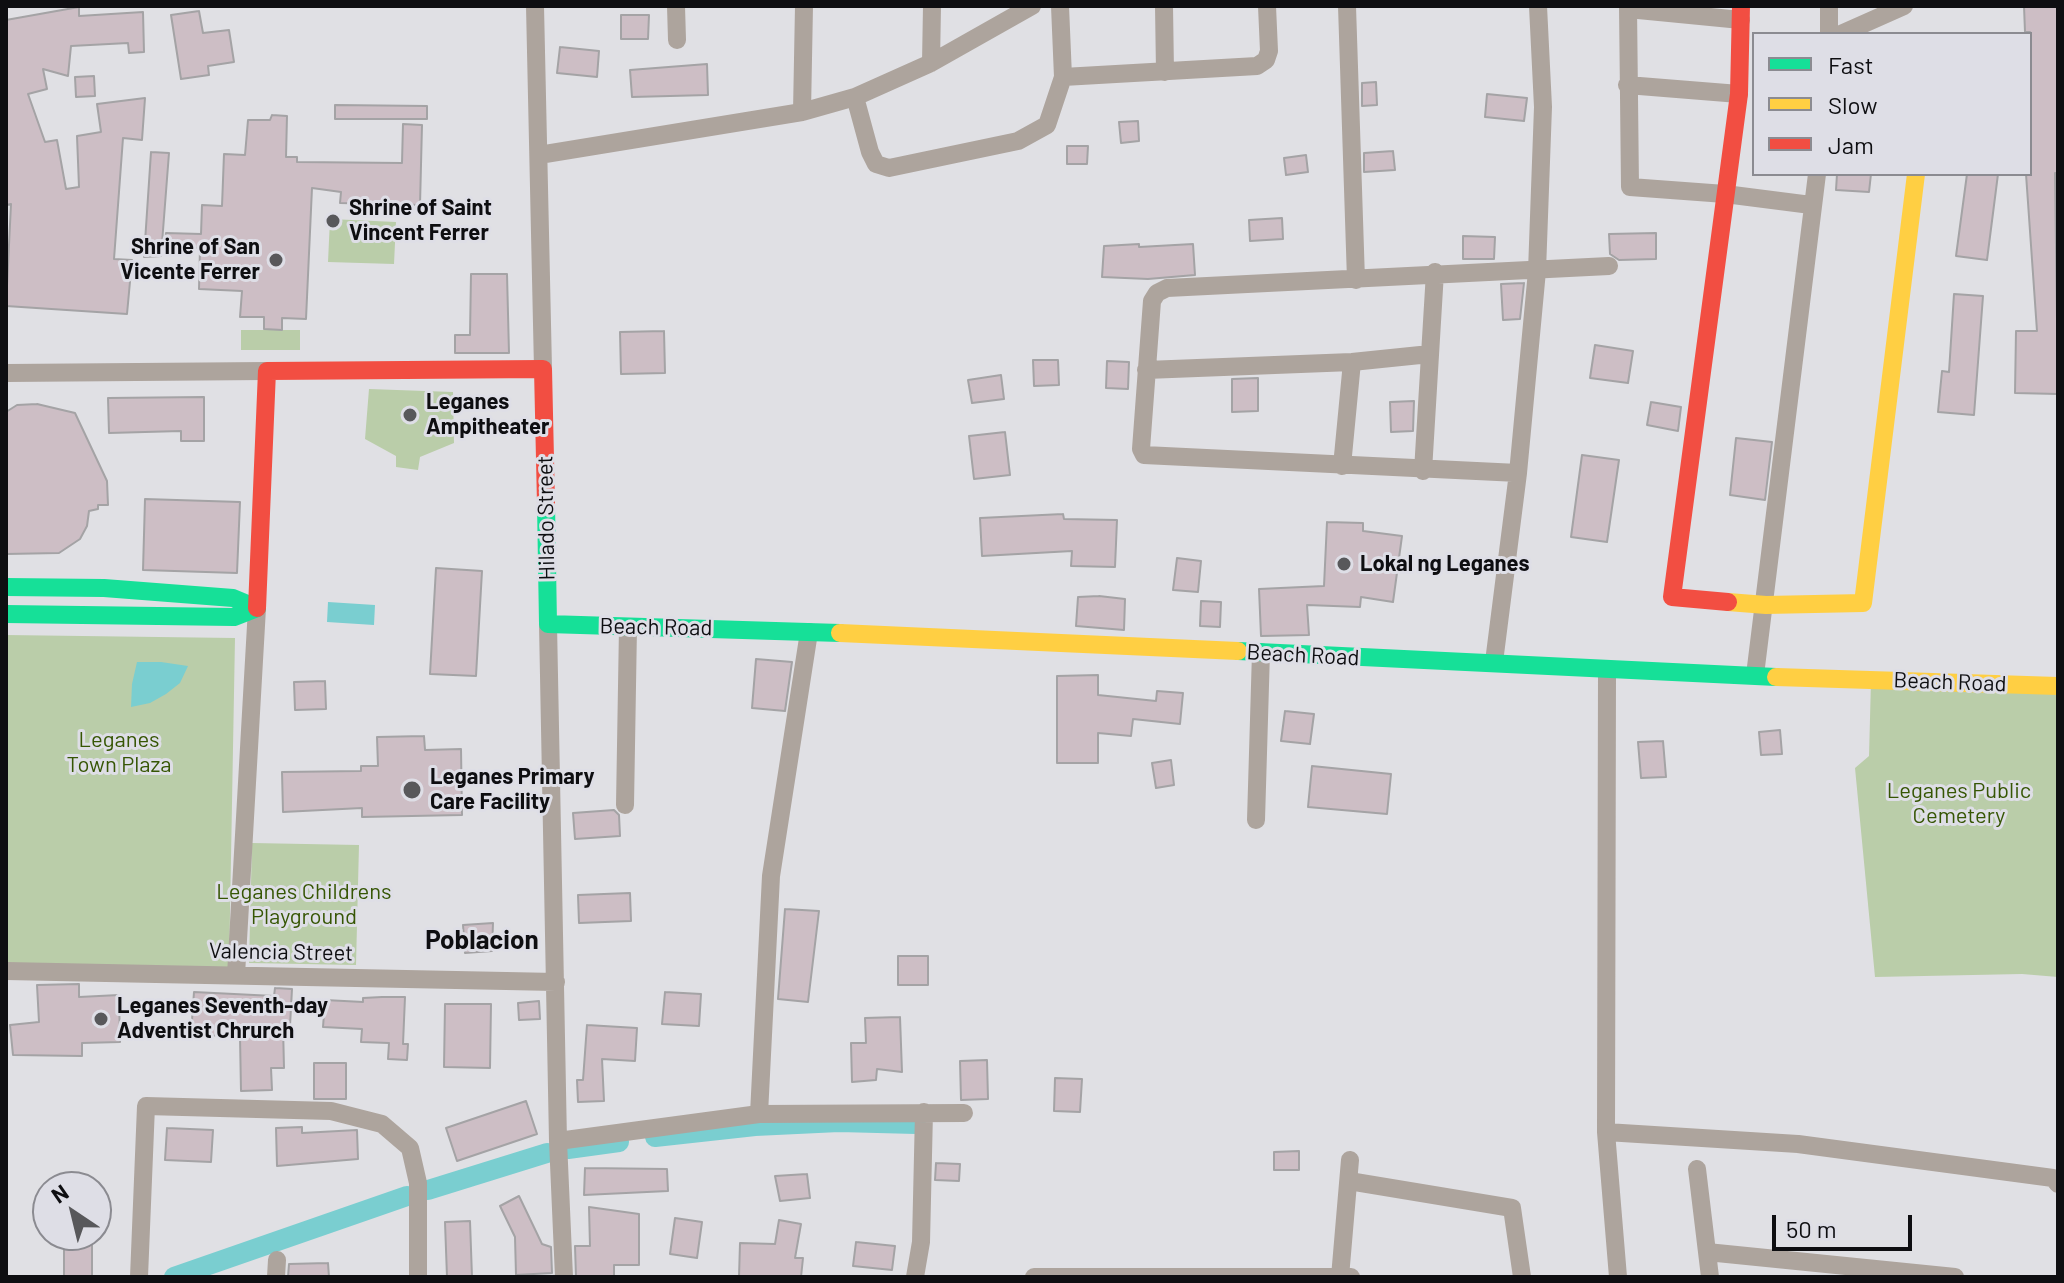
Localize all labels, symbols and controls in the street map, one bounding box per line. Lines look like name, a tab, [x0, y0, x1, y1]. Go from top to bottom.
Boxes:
legend	[1752, 32, 2032, 176]
text: Fast	[1828, 50, 1873, 79]
text: Slow	[1828, 90, 1877, 119]
text: Jam	[1828, 130, 1874, 159]
place label: Shrine of Saint Vincent Ferrer	[349, 195, 492, 246]
marker: Shrine of Saint Vincent Ferrer	[324, 212, 342, 230]
place label: Shrine of San Vicente Ferrer	[120, 234, 260, 286]
marker: Shrine of San Vicente Ferrer	[267, 251, 285, 269]
place label: Leganes Ampitheater	[426, 389, 549, 440]
marker: Leganes Ampitheater	[401, 406, 419, 424]
street label: Hilado Street	[532, 455, 560, 581]
place label: Lokal ng Leganes	[1360, 551, 1529, 577]
marker: Lokal ng Leganes	[1335, 555, 1353, 573]
street label: Beach Road	[599, 613, 713, 641]
street label: Beach Road	[1246, 639, 1360, 671]
street label: Beach Road	[1893, 667, 2007, 697]
park label: Leganes Town Plaza	[66, 727, 172, 778]
place label: Leganes Primary Care Facility	[430, 764, 595, 816]
park label: Leganes Public Cemetery	[1887, 778, 2031, 830]
marker: Leganes Primary Care Facility	[401, 779, 423, 801]
park label: Leganes Childrens Playground	[216, 879, 392, 930]
district label: Poblacion	[425, 924, 539, 956]
street label: Valencia Street	[209, 938, 353, 966]
place label: Leganes Seventh-day Adventist Chrurch	[117, 993, 328, 1044]
marker: Leganes Seventh-day Adventist Chrurch	[92, 1010, 110, 1028]
north arrow	[32, 1171, 112, 1251]
text: N	[46, 1178, 73, 1208]
scale bar	[1776, 1199, 1916, 1249]
text: 50 m	[1786, 1214, 1837, 1243]

